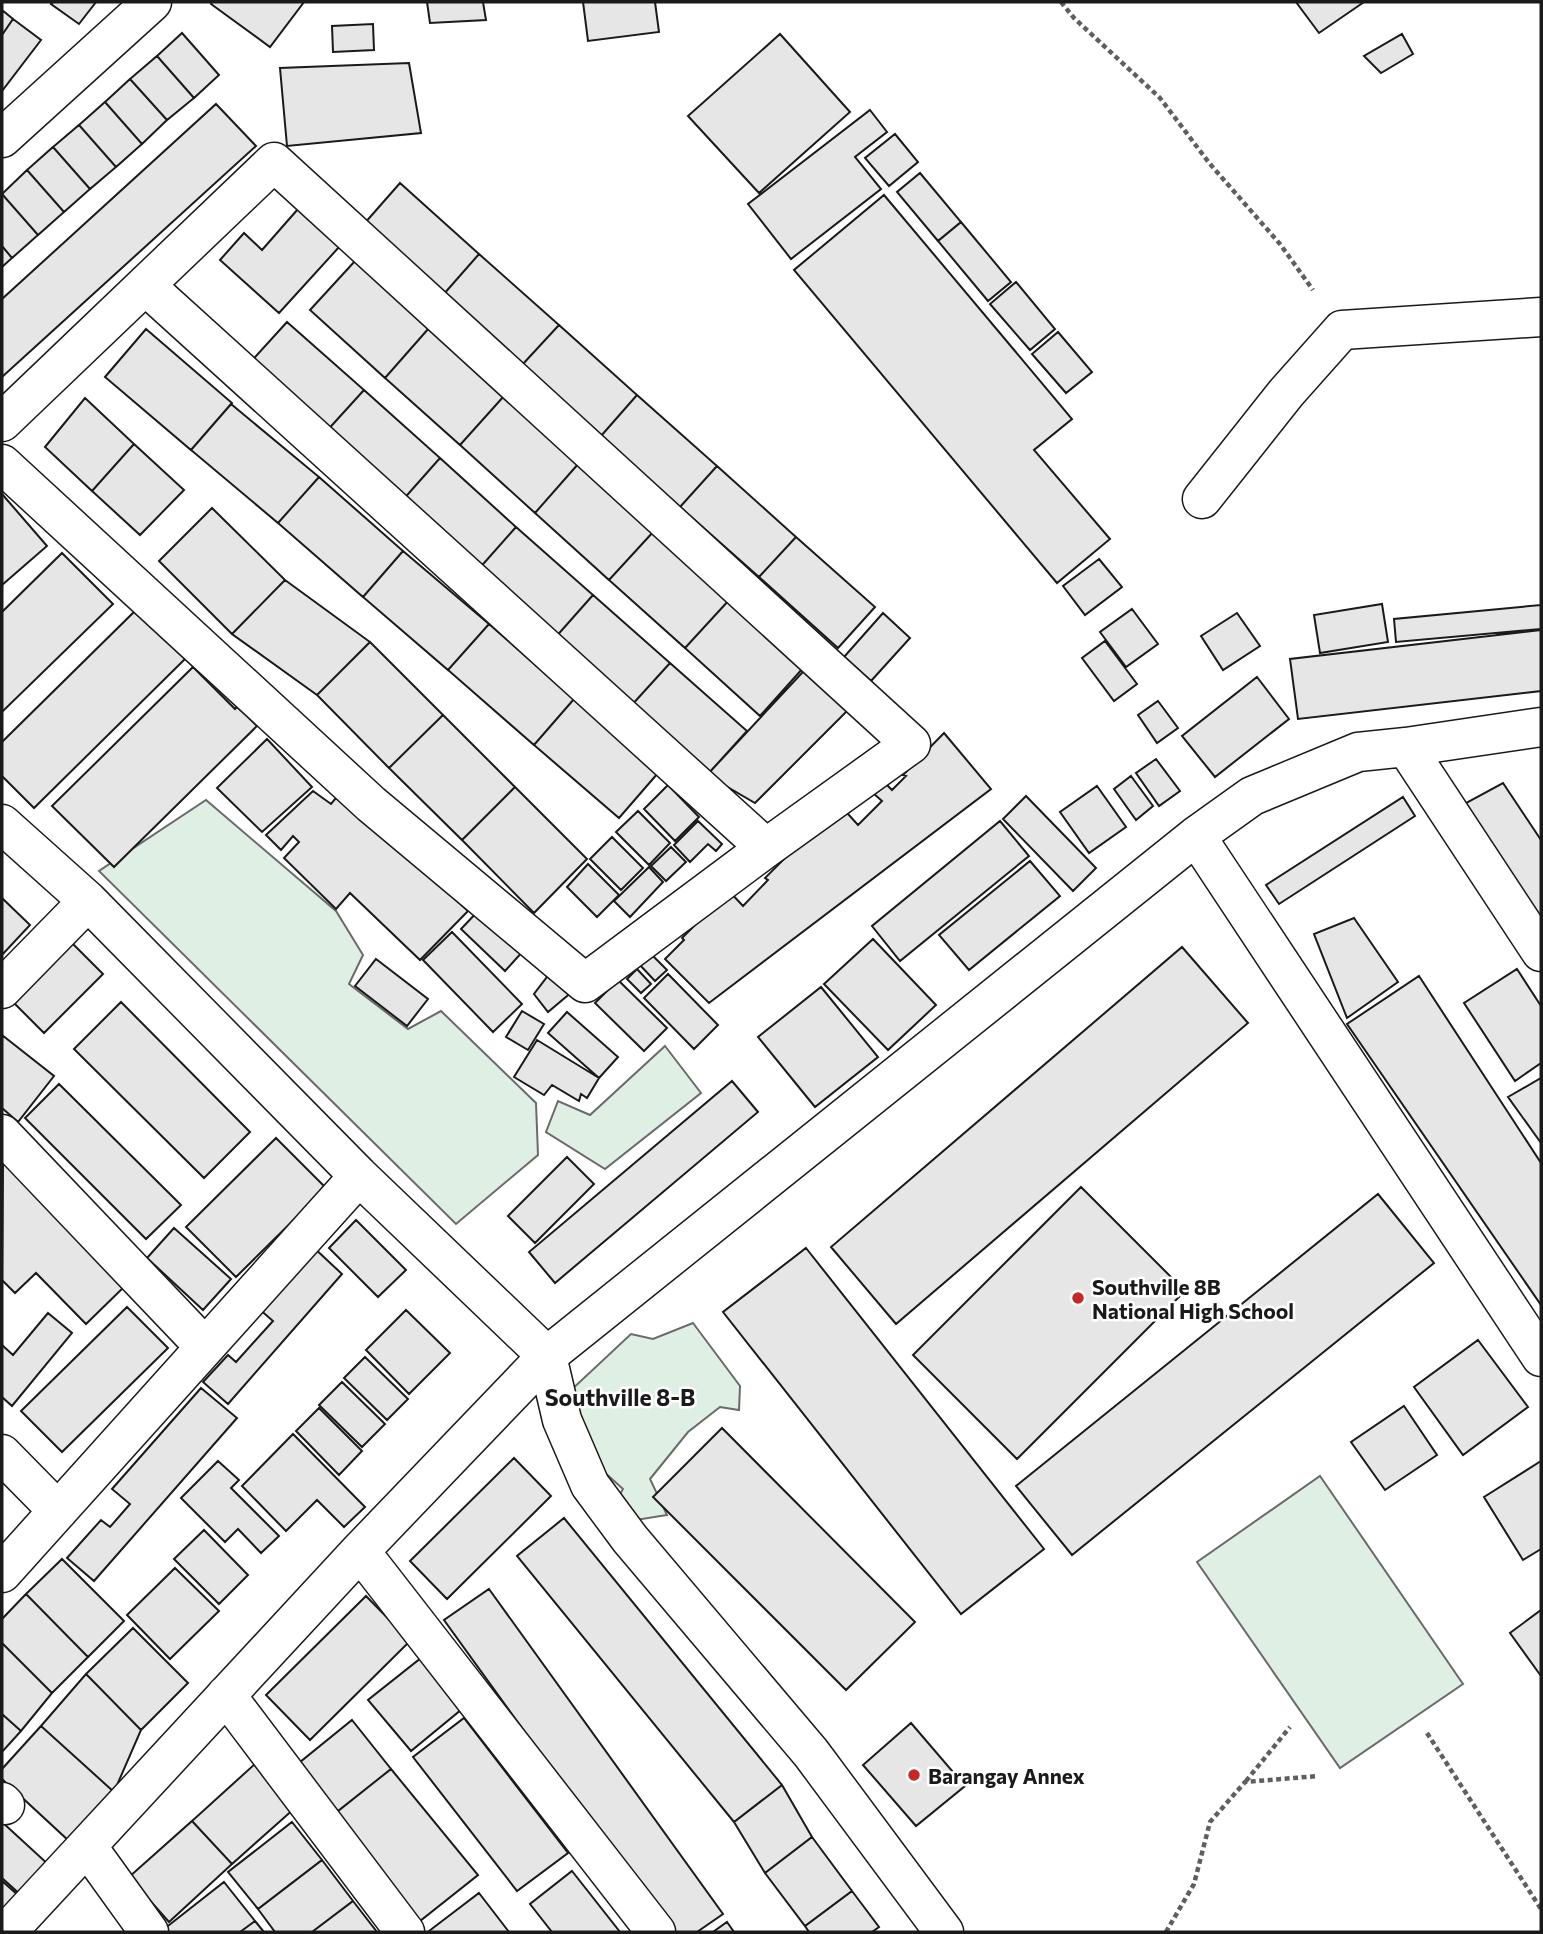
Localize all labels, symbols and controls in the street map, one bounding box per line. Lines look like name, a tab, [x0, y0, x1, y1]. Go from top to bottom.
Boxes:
place label: Southville 8B National High School	[1092, 1274, 1294, 1323]
marker: Southville 8B National High School	[1070, 1290, 1086, 1306]
district label: Southville 8-B	[545, 1383, 695, 1411]
place label: Barangay Annex	[928, 1763, 1085, 1788]
marker: Barangay Annex	[906, 1767, 922, 1783]

